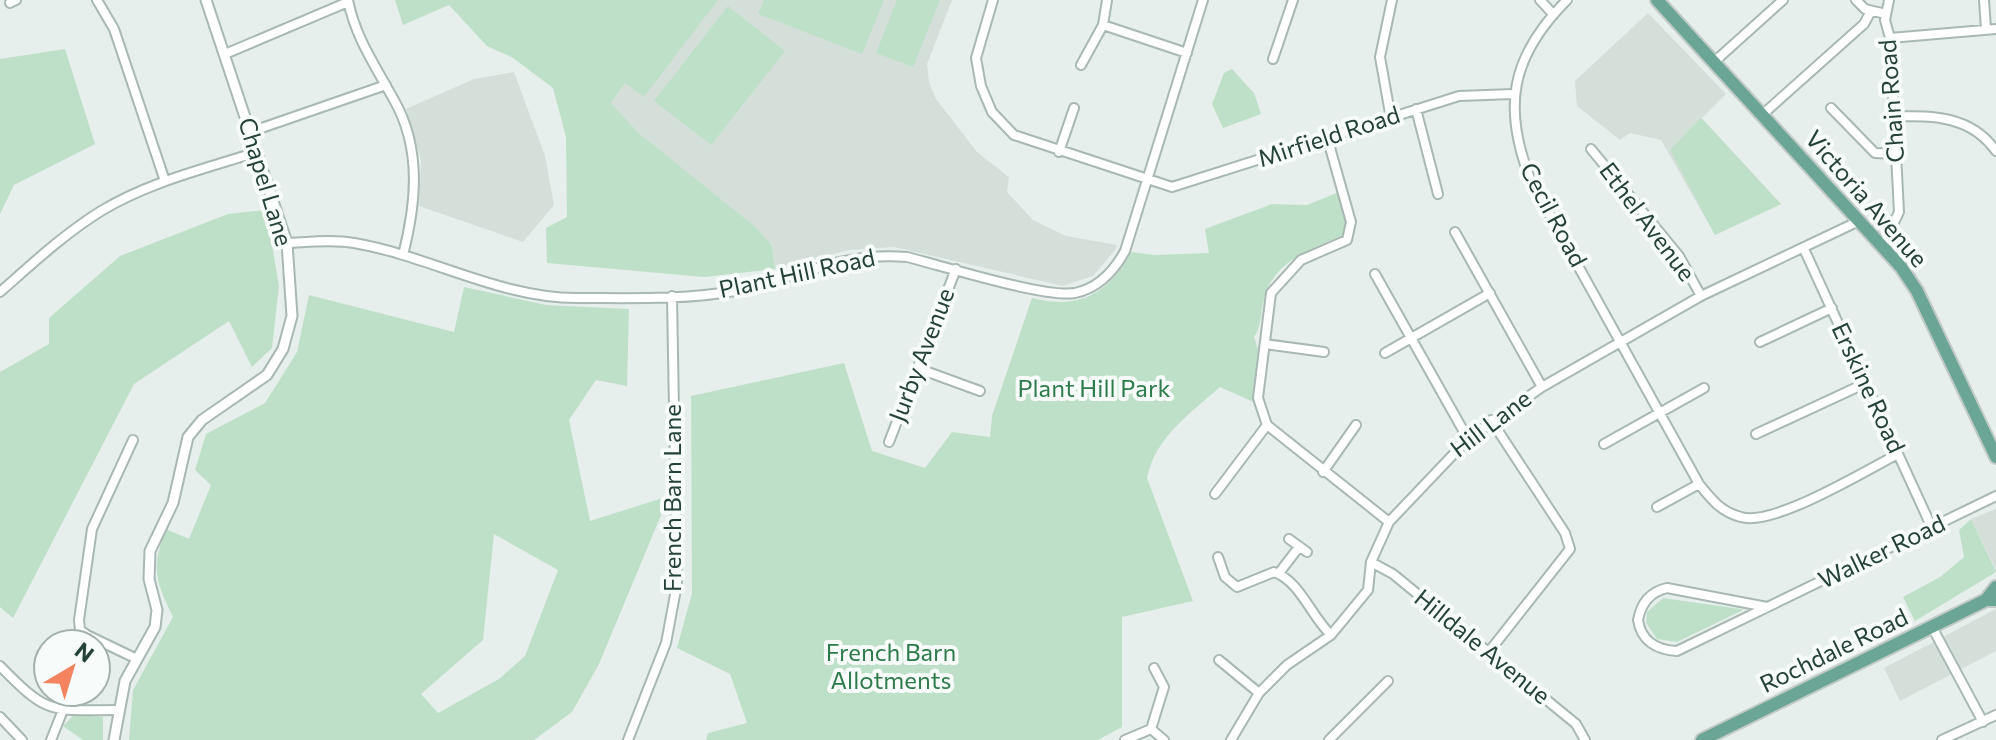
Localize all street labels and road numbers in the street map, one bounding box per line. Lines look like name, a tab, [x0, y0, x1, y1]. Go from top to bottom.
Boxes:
street label: Chain Road	[1872, 39, 1909, 164]
street label: Mirfield Road	[1254, 99, 1403, 172]
street label: Chapel Lane	[233, 114, 300, 249]
street label: Victoria Avenue	[1800, 124, 1934, 272]
street label: Ethel Avenue	[1594, 156, 1702, 286]
street label: Cecil Road	[1515, 157, 1594, 271]
street label: Plant Hill Road	[716, 242, 877, 303]
street label: Jurby Avenue	[882, 283, 959, 425]
street label: Erskine Road	[1827, 318, 1912, 457]
street label: Hill Lane	[1444, 383, 1536, 463]
street label: French Barn Lane	[657, 404, 686, 592]
street label: Walker Road	[1813, 508, 1949, 594]
street label: Hilldale Avenue	[1409, 582, 1557, 709]
street label: Rochdale Road	[1755, 601, 1912, 698]

